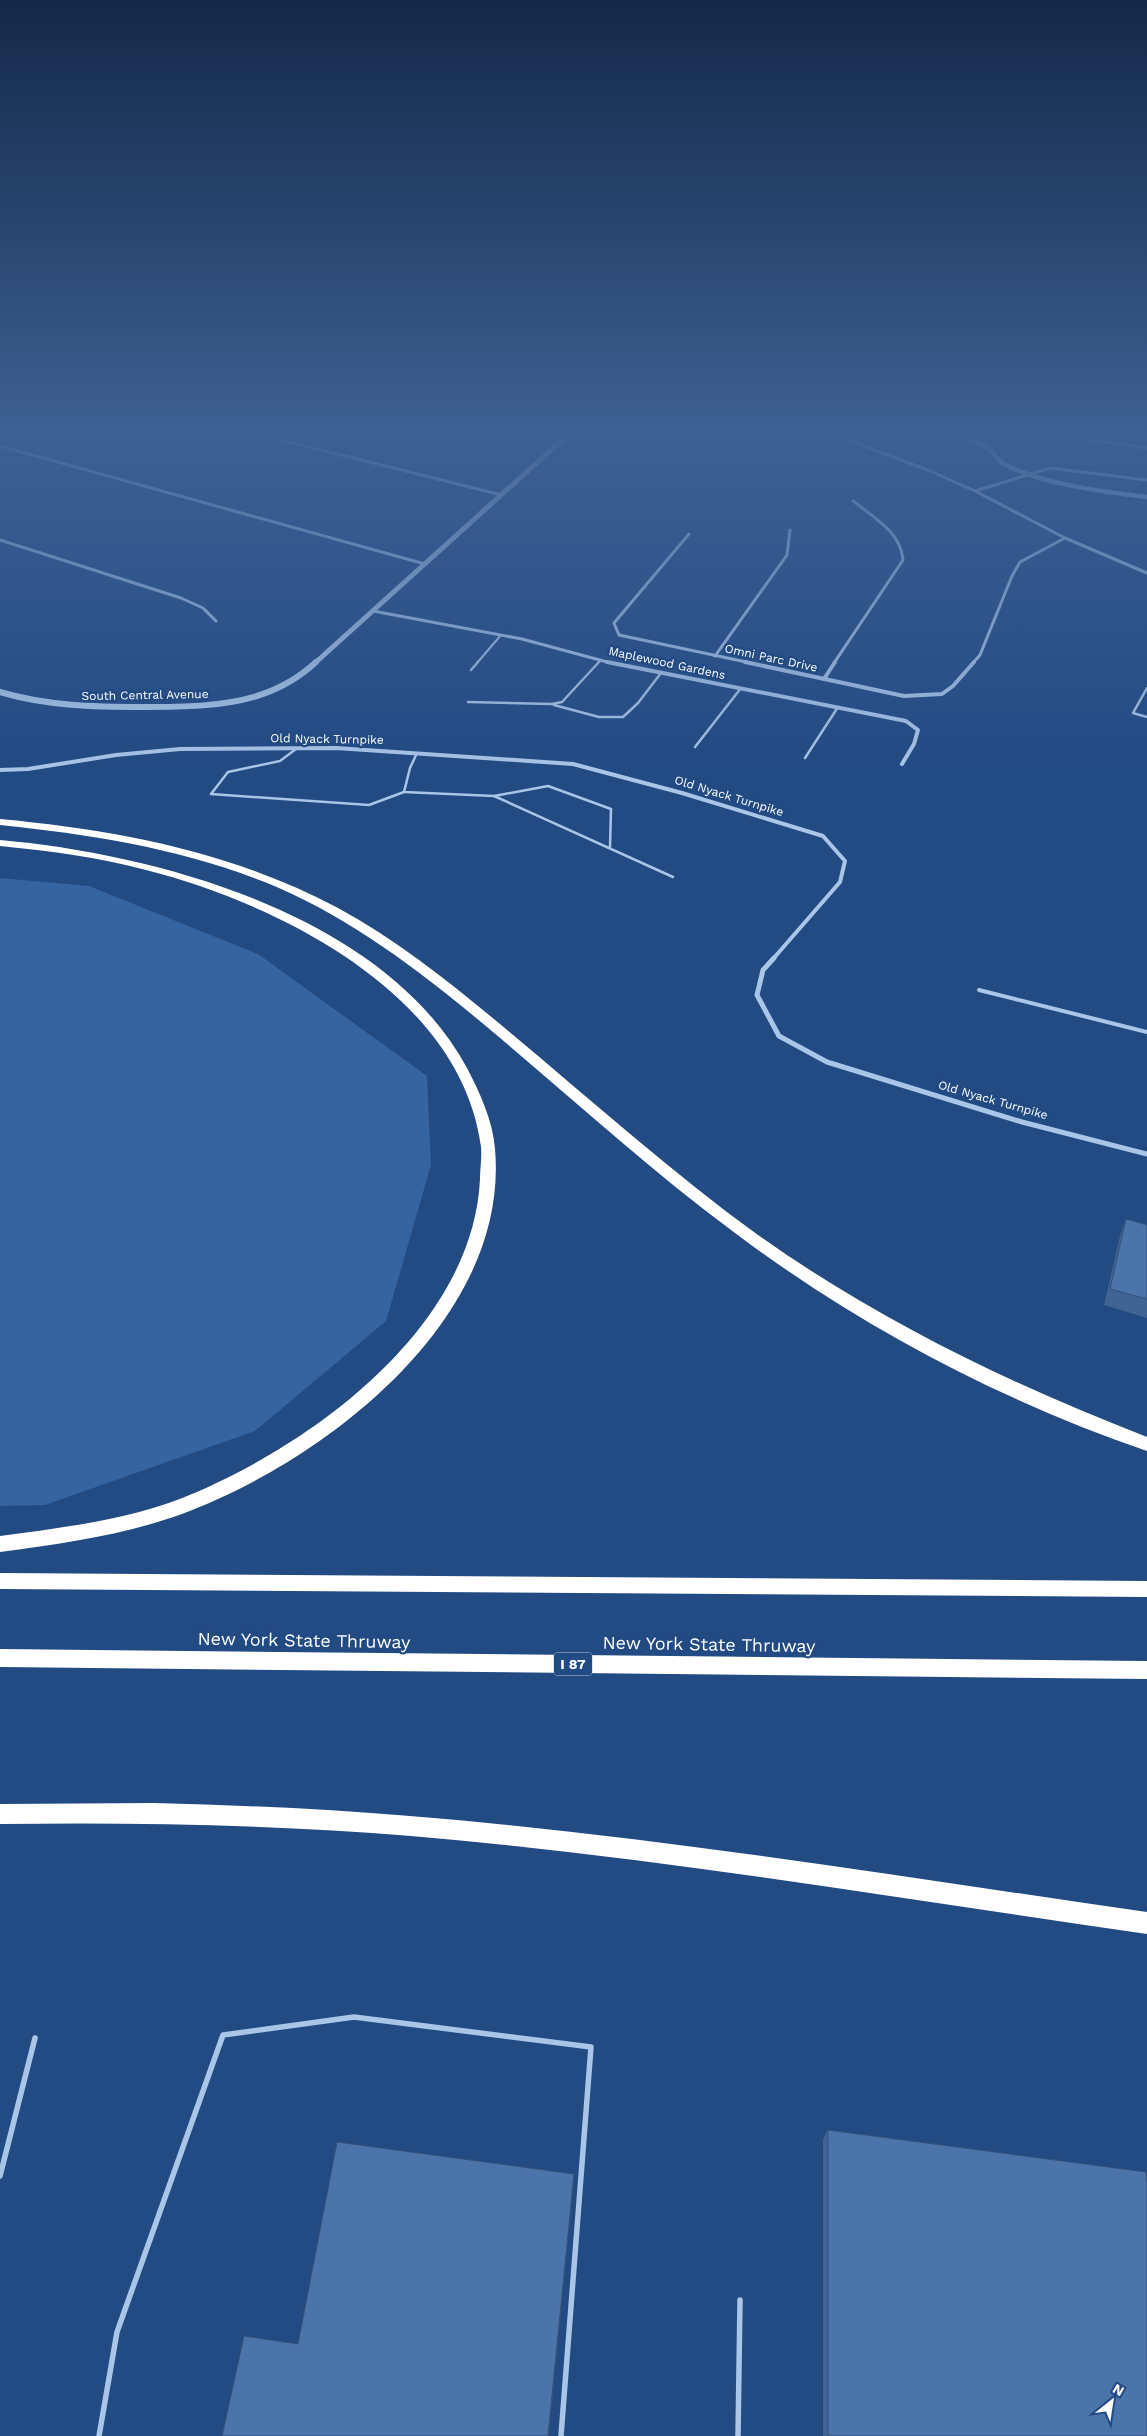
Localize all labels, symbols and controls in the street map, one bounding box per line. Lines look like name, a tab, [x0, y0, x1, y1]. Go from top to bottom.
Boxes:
street label: Omni Parc Drive	[723, 641, 819, 675]
street label: Maplewood Gardens	[607, 644, 727, 682]
street label: South Central Avenue	[81, 687, 209, 703]
street label: Old Nyack Turnpike	[270, 731, 384, 747]
street label: Old Nyack Turnpike	[673, 773, 785, 819]
street label: Old Nyack Turnpike	[937, 1078, 1049, 1122]
street label: New York State Thruway	[197, 1628, 411, 1652]
street label: New York State Thruway	[602, 1632, 816, 1656]
road number: I 87	[554, 1652, 592, 1676]
north arrow	[1087, 2376, 1137, 2426]
text: N	[1110, 2380, 1127, 2399]

